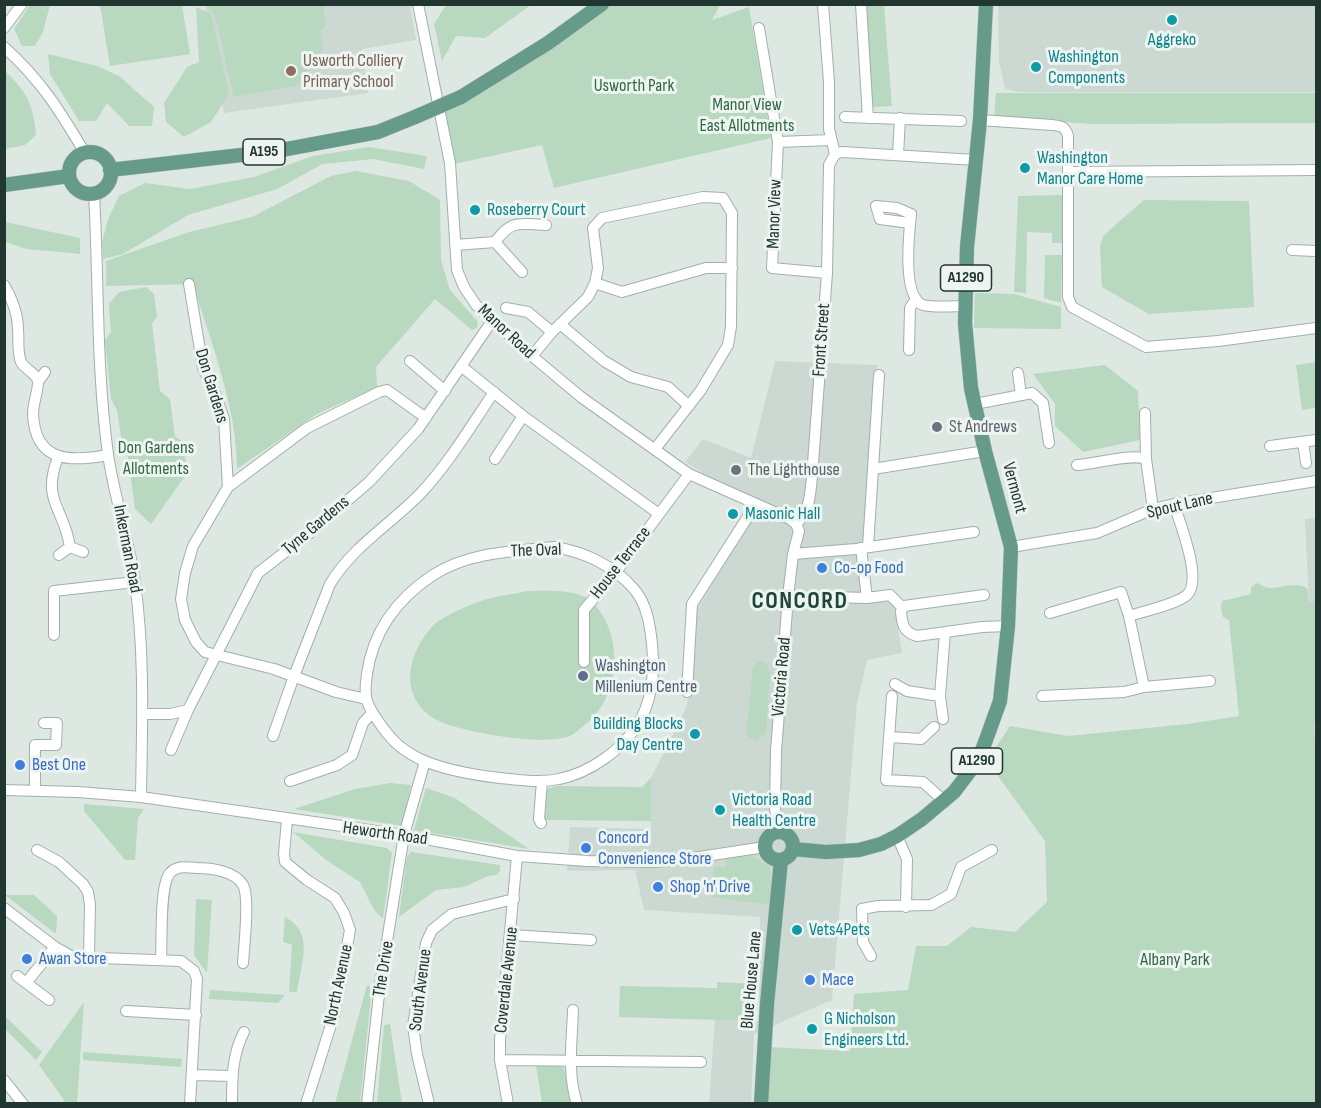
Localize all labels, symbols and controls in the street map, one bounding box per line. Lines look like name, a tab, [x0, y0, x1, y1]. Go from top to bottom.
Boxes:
marker: Aggreko	[1165, 13, 1179, 27]
place label: Aggreko	[1148, 29, 1196, 51]
place label: Washington Components	[1048, 46, 1125, 88]
place label: Usworth Colliery Primary School	[303, 50, 403, 92]
marker: Washington Components	[1029, 60, 1043, 74]
marker: Usworth Colliery Primary School	[284, 64, 298, 78]
park label: Usworth Park	[594, 75, 674, 97]
park label: Manor View East Allotments	[700, 94, 794, 136]
road number: A195	[243, 139, 285, 165]
place label: Washington Manor Care Home	[1037, 147, 1144, 190]
marker: Washington Manor Care Home	[1018, 161, 1032, 175]
street label: Manor View	[763, 179, 787, 249]
place label: Roseberry Court	[487, 199, 586, 221]
marker: Roseberry Court	[468, 203, 482, 217]
road number: A1290	[940, 265, 992, 291]
street label: Manor Road	[473, 300, 539, 364]
street label: Front Street	[809, 303, 835, 377]
street label: Don Gardens	[189, 346, 233, 426]
place label: St Andrews	[949, 416, 1017, 438]
marker: St Andrews	[930, 420, 944, 434]
park label: Don Gardens Allotments	[118, 437, 194, 480]
place label: The Lighthouse	[748, 459, 840, 481]
street label: Vermont	[997, 460, 1031, 516]
marker: The Lighthouse	[729, 463, 743, 477]
street label: Spout Lane	[1145, 488, 1215, 524]
street label: Tyne Gardens	[278, 492, 354, 560]
street label: Inkerman Road	[108, 503, 146, 595]
place label: Masonic Hall	[745, 503, 820, 525]
marker: Masonic Hall	[726, 507, 740, 521]
street label: House Terrace	[586, 523, 656, 603]
street label: The Oval	[510, 539, 562, 563]
place label: Co-op Food	[834, 557, 903, 579]
marker: Co-op Food	[815, 561, 829, 575]
district label: CONCORD	[752, 588, 848, 616]
street label: Victoria Road	[768, 636, 796, 718]
place label: Washington Millenium Centre	[595, 655, 697, 698]
marker: Washington Millenium Centre	[576, 669, 590, 683]
place label: Building Blocks Day Centre	[593, 713, 683, 756]
marker: Building Blocks Day Centre	[688, 727, 702, 741]
road number: A1290	[952, 748, 1002, 774]
place label: Best One	[32, 754, 86, 776]
marker: Best One	[13, 758, 27, 772]
place label: Victoria Road Health Centre	[732, 789, 816, 832]
marker: Victoria Road Health Centre	[713, 803, 727, 817]
street label: Heworth Road	[341, 817, 429, 851]
place label: Concord Convenience Store	[598, 827, 712, 870]
marker: Concord Convenience Store	[579, 841, 593, 855]
place label: Shop 'n' Drive	[670, 876, 750, 898]
marker: Shop 'n' Drive	[651, 880, 665, 894]
place label: Vets4Pets	[809, 919, 870, 941]
marker: Vets4Pets	[790, 923, 804, 937]
street label: Coverdale Avenue	[491, 926, 523, 1034]
street label: Blue House Lane	[737, 930, 767, 1030]
street label: The Drive	[369, 939, 399, 999]
street label: North Avenue	[320, 943, 358, 1027]
place label: Awan Store	[39, 948, 106, 970]
street label: South Avenue	[405, 948, 437, 1032]
park label: Albany Park	[1140, 949, 1210, 971]
marker: Awan Store	[20, 952, 34, 966]
place label: Mace	[822, 969, 854, 991]
marker: Mace	[803, 973, 817, 987]
place label: G Nicholson Engineers Ltd.	[824, 1008, 909, 1050]
marker: G Nicholson Engineers Ltd.	[805, 1022, 819, 1036]

